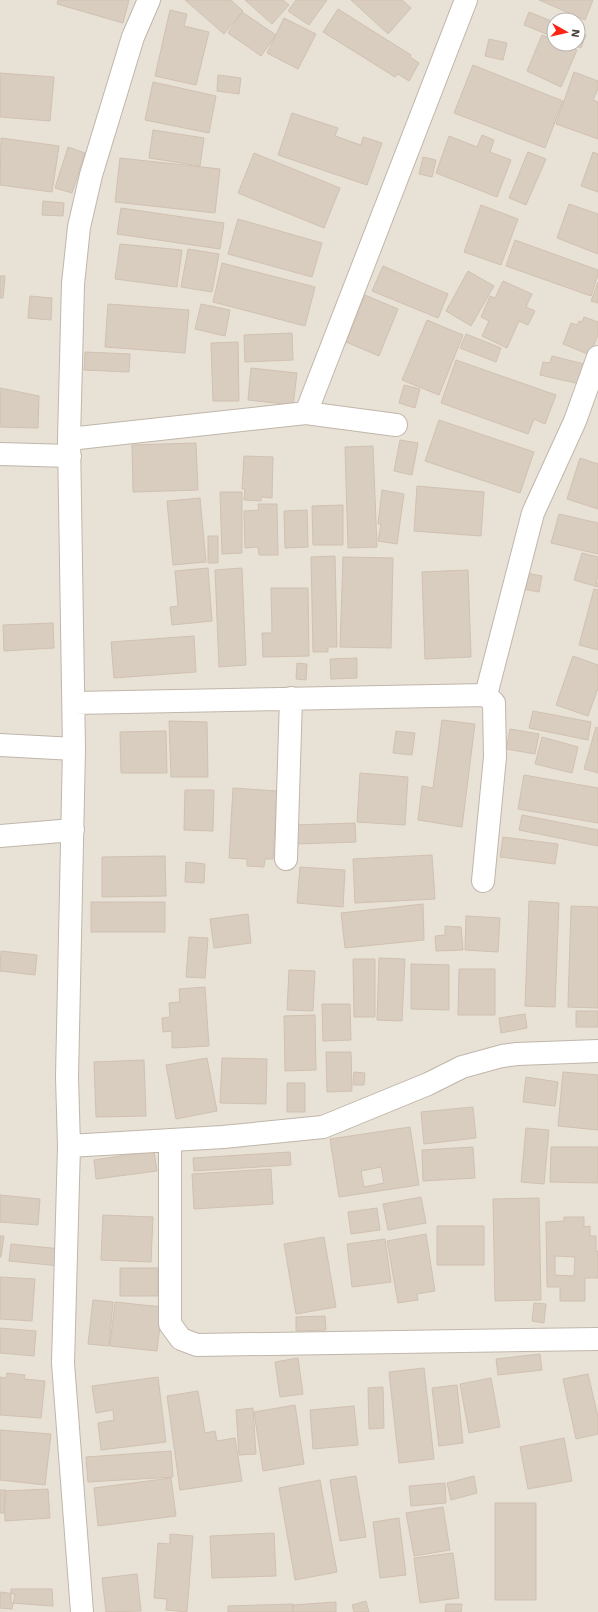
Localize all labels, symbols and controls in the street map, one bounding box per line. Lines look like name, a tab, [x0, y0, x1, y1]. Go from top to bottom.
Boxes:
north arrow	[546, 12, 586, 52]
text: N	[568, 28, 582, 38]

